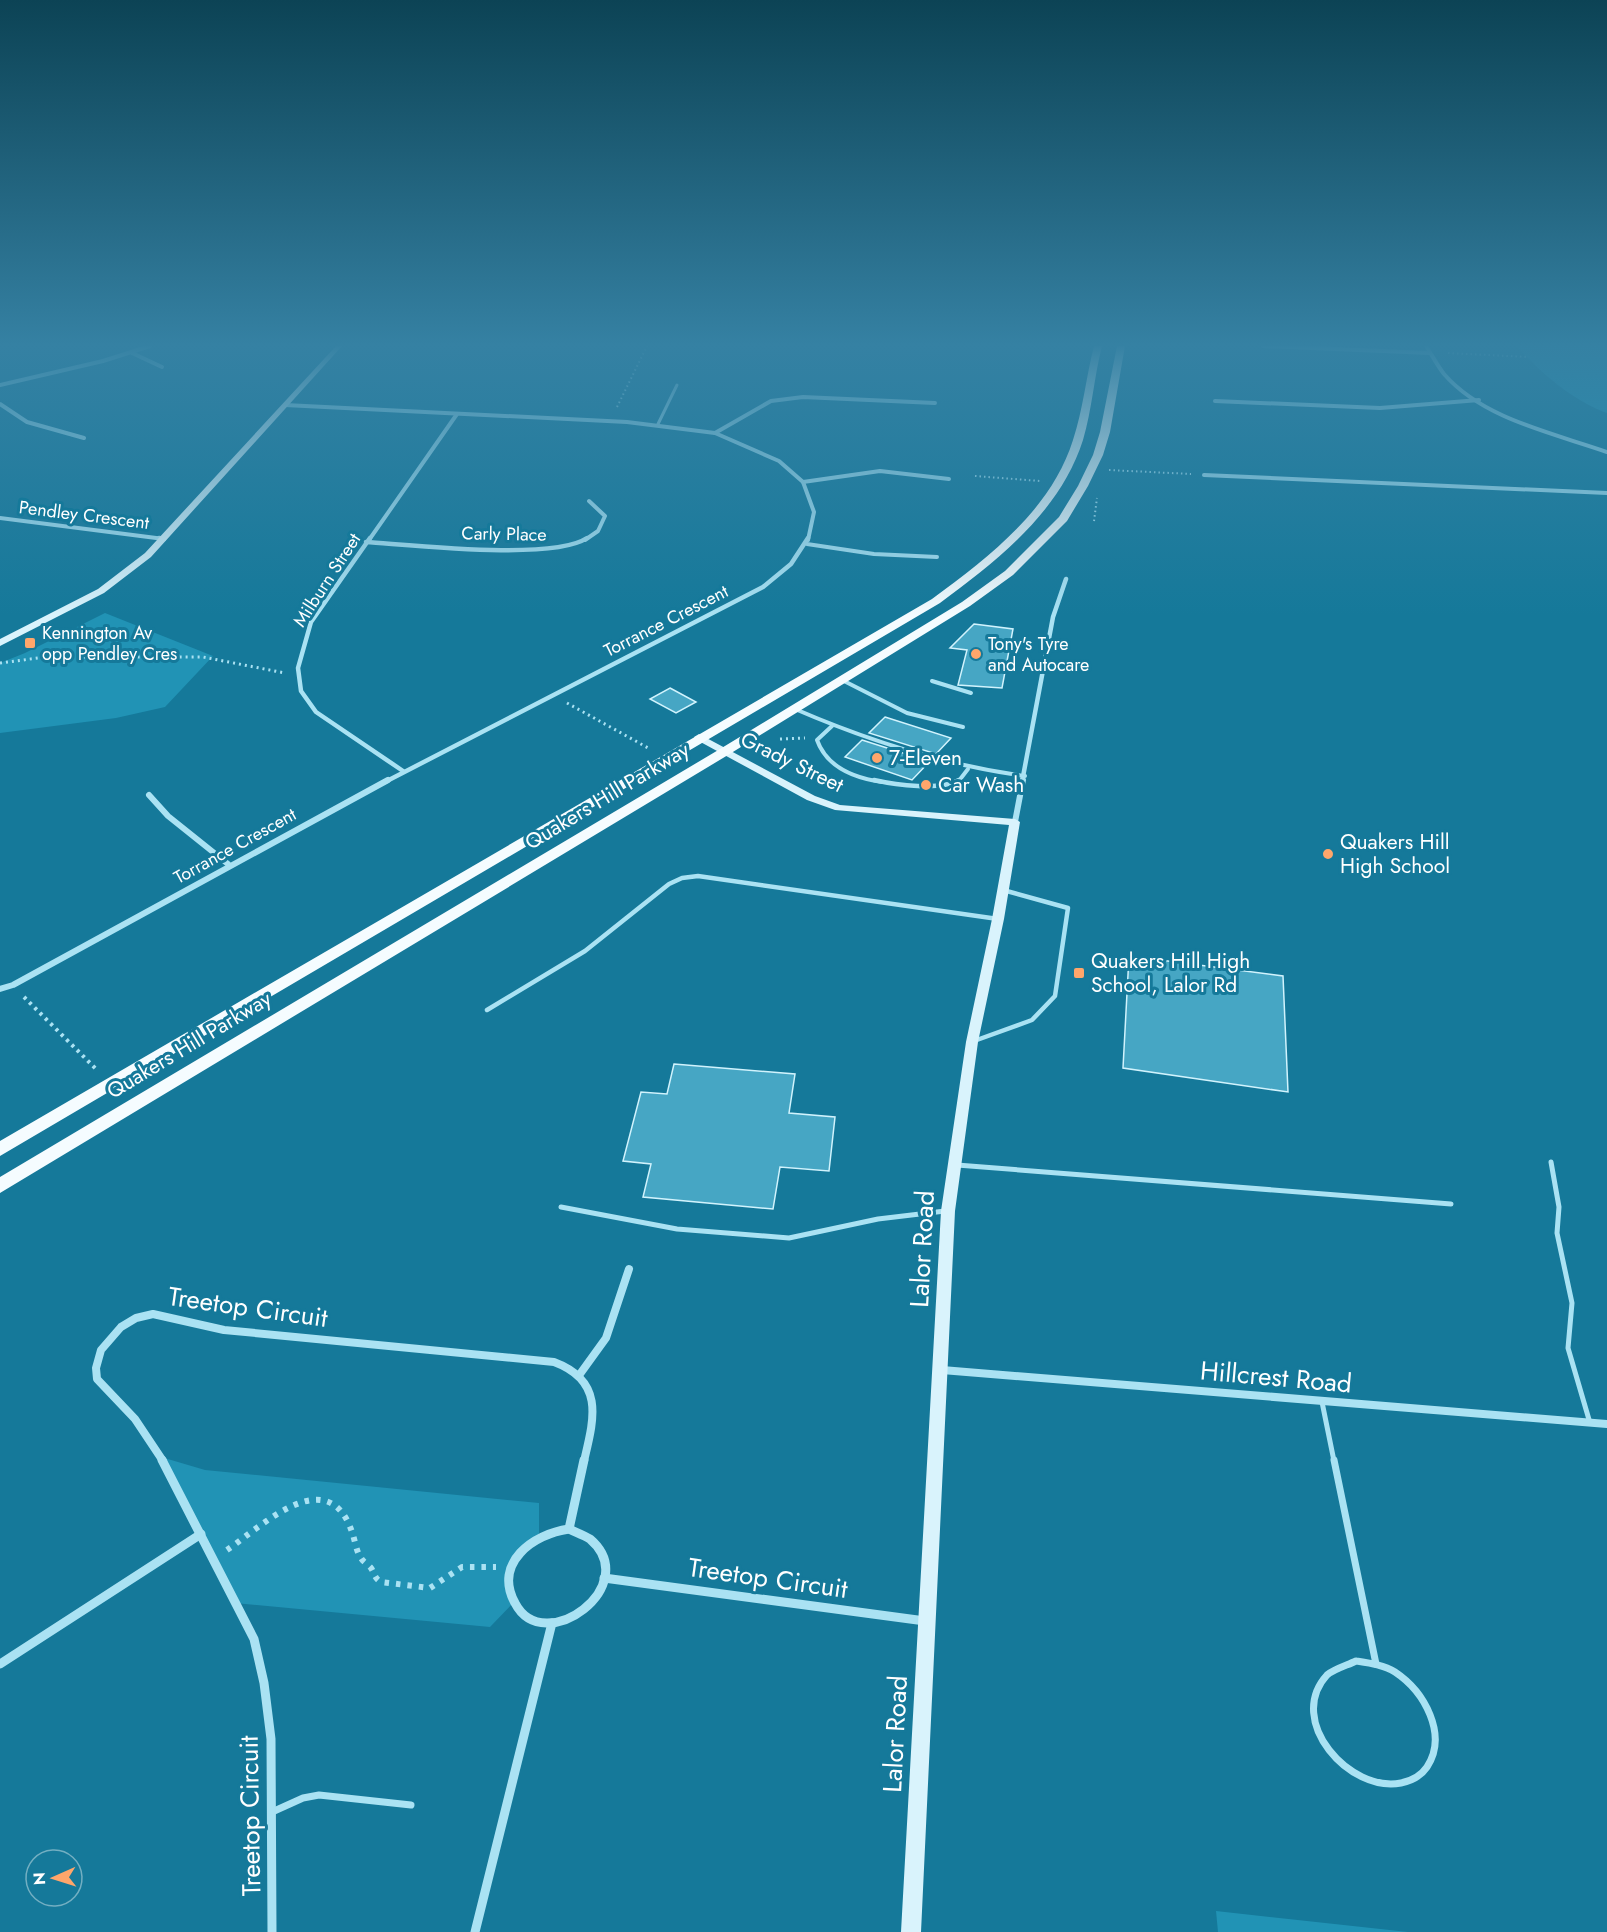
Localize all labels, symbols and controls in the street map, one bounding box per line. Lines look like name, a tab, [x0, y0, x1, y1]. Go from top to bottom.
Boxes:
street label: Pendley Crescent	[17, 494, 151, 536]
street label: Carly Place	[461, 520, 547, 548]
street label: Milburn Street	[287, 527, 367, 632]
street label: Torrance Crescent	[599, 578, 733, 664]
place label: Kennington Av opp Pendley Cres	[42, 620, 177, 667]
place label: Tony's Tyre and Autocare	[988, 631, 1089, 678]
marker: Kennington Av opp Pendley Cres	[23, 636, 37, 650]
marker: Tony's Tyre and Autocare	[969, 647, 983, 661]
street label: Grady Street	[735, 724, 849, 800]
street label: Quakers Hill Parkway	[519, 735, 696, 857]
place label: 7-Eleven	[889, 743, 962, 773]
marker: 7-Eleven	[870, 751, 884, 765]
place label: Car Wash	[938, 770, 1024, 800]
marker: Car Wash	[919, 778, 933, 792]
street label: Torrance Crescent	[169, 801, 302, 890]
place label: Quakers Hill High School	[1340, 827, 1450, 881]
marker: Quakers Hill High School	[1321, 847, 1335, 861]
place label: Quakers Hill High School, Lalor Rd	[1091, 946, 1250, 1000]
marker: Quakers Hill High School, Lalor Rd	[1072, 966, 1086, 980]
street label: Quakers Hill Parkway	[101, 984, 278, 1106]
street label: Lalor Road	[900, 1189, 944, 1309]
street label: Treetop Circuit	[166, 1277, 331, 1337]
street label: Hillcrest Road	[1199, 1351, 1353, 1403]
street label: Treetop Circuit	[686, 1548, 851, 1608]
street label: Lalor Road	[873, 1674, 917, 1794]
street label: Treetop Circuit	[230, 1735, 270, 1897]
north arrow	[24, 1848, 84, 1908]
text: N	[28, 1872, 51, 1886]

